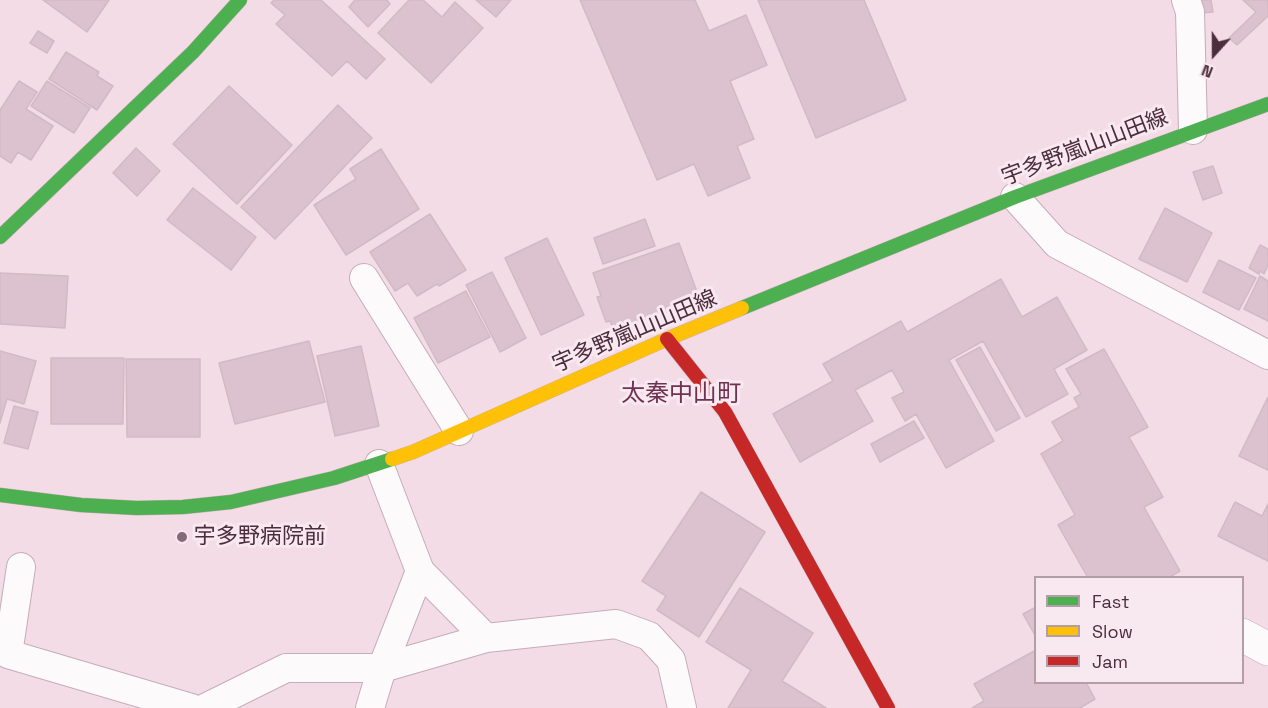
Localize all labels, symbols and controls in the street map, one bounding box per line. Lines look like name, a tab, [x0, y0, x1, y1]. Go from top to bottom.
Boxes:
north arrow	[1184, 24, 1244, 84]
text: N	[1199, 60, 1216, 83]
street label: 宇多野嵐山山田線	[998, 104, 1172, 192]
street label: 宇多野嵐山山田線	[549, 285, 721, 379]
district label: 太秦中山町	[621, 380, 741, 408]
place label: 宇多野病院前	[194, 524, 326, 550]
marker: 宇多野病院前	[175, 530, 189, 544]
legend	[1034, 576, 1244, 684]
text: Fast	[1092, 590, 1129, 613]
text: Slow	[1092, 620, 1133, 643]
text: Jam	[1092, 650, 1128, 673]

